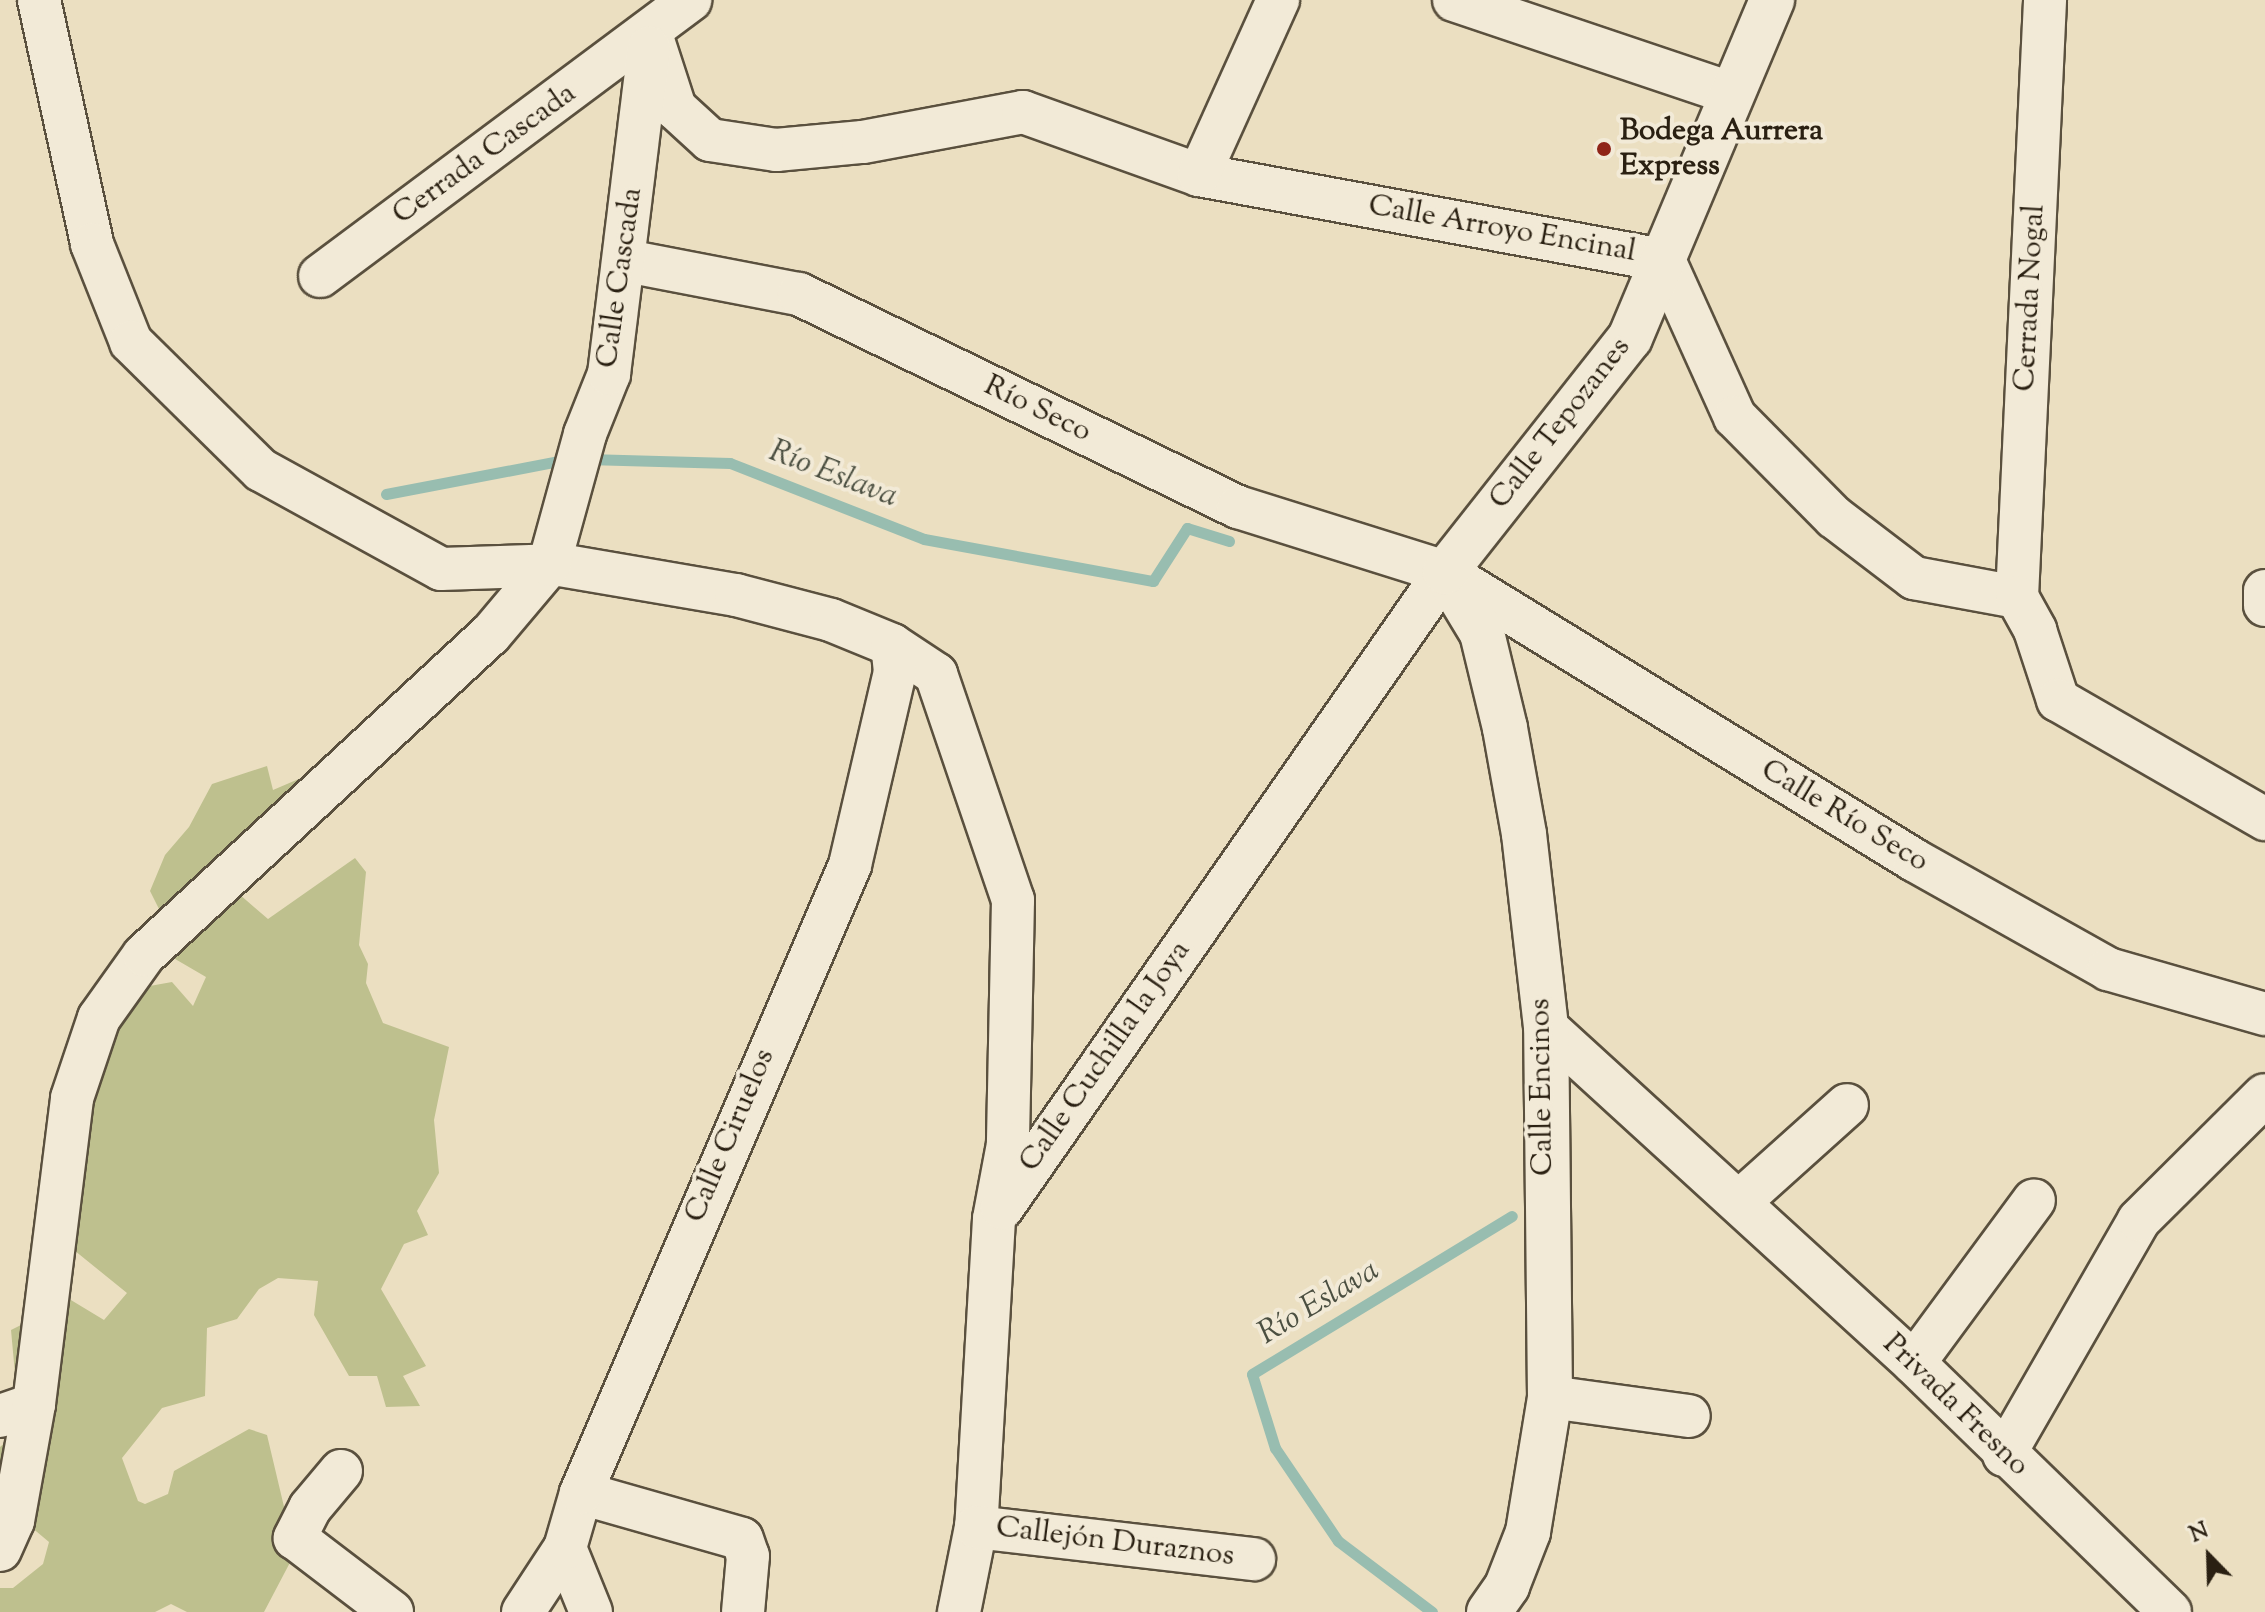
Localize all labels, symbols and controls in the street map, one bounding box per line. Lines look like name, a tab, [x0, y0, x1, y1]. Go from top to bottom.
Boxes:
street label: Cerrada Cascada	[386, 77, 584, 233]
place label: Bodega Aurrera Express	[1620, 114, 1823, 184]
marker: Bodega Aurrera Express	[1595, 140, 1613, 158]
street label: Calle Cascada	[591, 186, 651, 370]
street label: Calle Arroyo Encinal	[1365, 189, 1639, 271]
street label: Cerrada Nogal	[2008, 204, 2054, 392]
street label: Calle Tepozanes	[1483, 331, 1639, 517]
street label: Río Seco	[978, 369, 1096, 451]
water label: Río Eslava	[763, 433, 903, 517]
street label: Calle Río Seco	[1754, 753, 1934, 881]
street label: Calle Cuchilla la Joya	[1013, 935, 1199, 1179]
street label: Calle Encinos	[1523, 998, 1563, 1176]
street label: Calle Ciruelos	[678, 1044, 784, 1228]
water label: Río Eslava	[1252, 1252, 1386, 1354]
street label: Privada Fresno	[1874, 1327, 2036, 1485]
street label: Callejón Duraznos	[994, 1511, 1236, 1575]
north arrow	[2169, 1516, 2249, 1596]
text: N	[2185, 1516, 2214, 1552]

